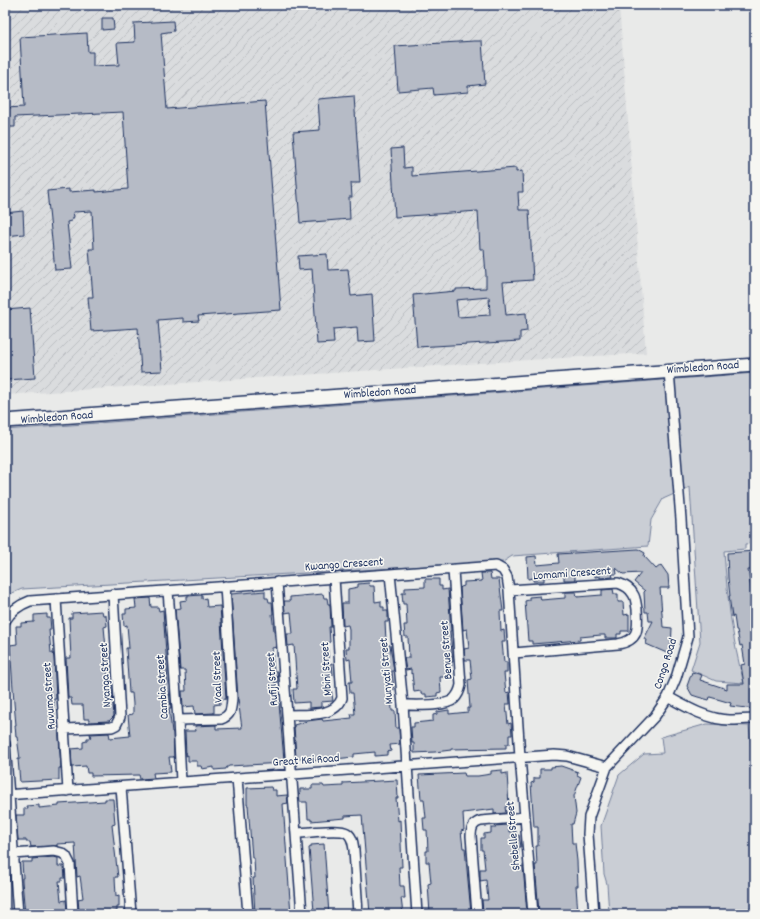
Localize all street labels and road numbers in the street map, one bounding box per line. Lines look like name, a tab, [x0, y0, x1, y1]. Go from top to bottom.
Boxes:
street label: Wimbledon Road	[666, 357, 740, 379]
street label: Wimbledon Road	[343, 382, 417, 404]
street label: Wimbledon Road	[20, 407, 94, 429]
street label: Kwango Crescent	[304, 554, 384, 576]
street label: Lomami Crescent	[532, 563, 612, 585]
street label: Benue Street	[436, 619, 458, 680]
street label: Munyati Street	[376, 636, 398, 705]
street label: Congo Road	[650, 636, 682, 692]
street label: Mbini Street	[317, 641, 337, 696]
street label: Nyanga Street	[96, 642, 116, 708]
street label: Vaal Street	[209, 650, 227, 703]
street label: Rufiji Street	[263, 651, 283, 706]
street label: Cambia Street	[152, 654, 174, 720]
street label: Ruvuma Street	[39, 661, 61, 730]
street label: Great Kei Road	[272, 750, 340, 772]
street label: Shebelle Street	[502, 800, 525, 871]

